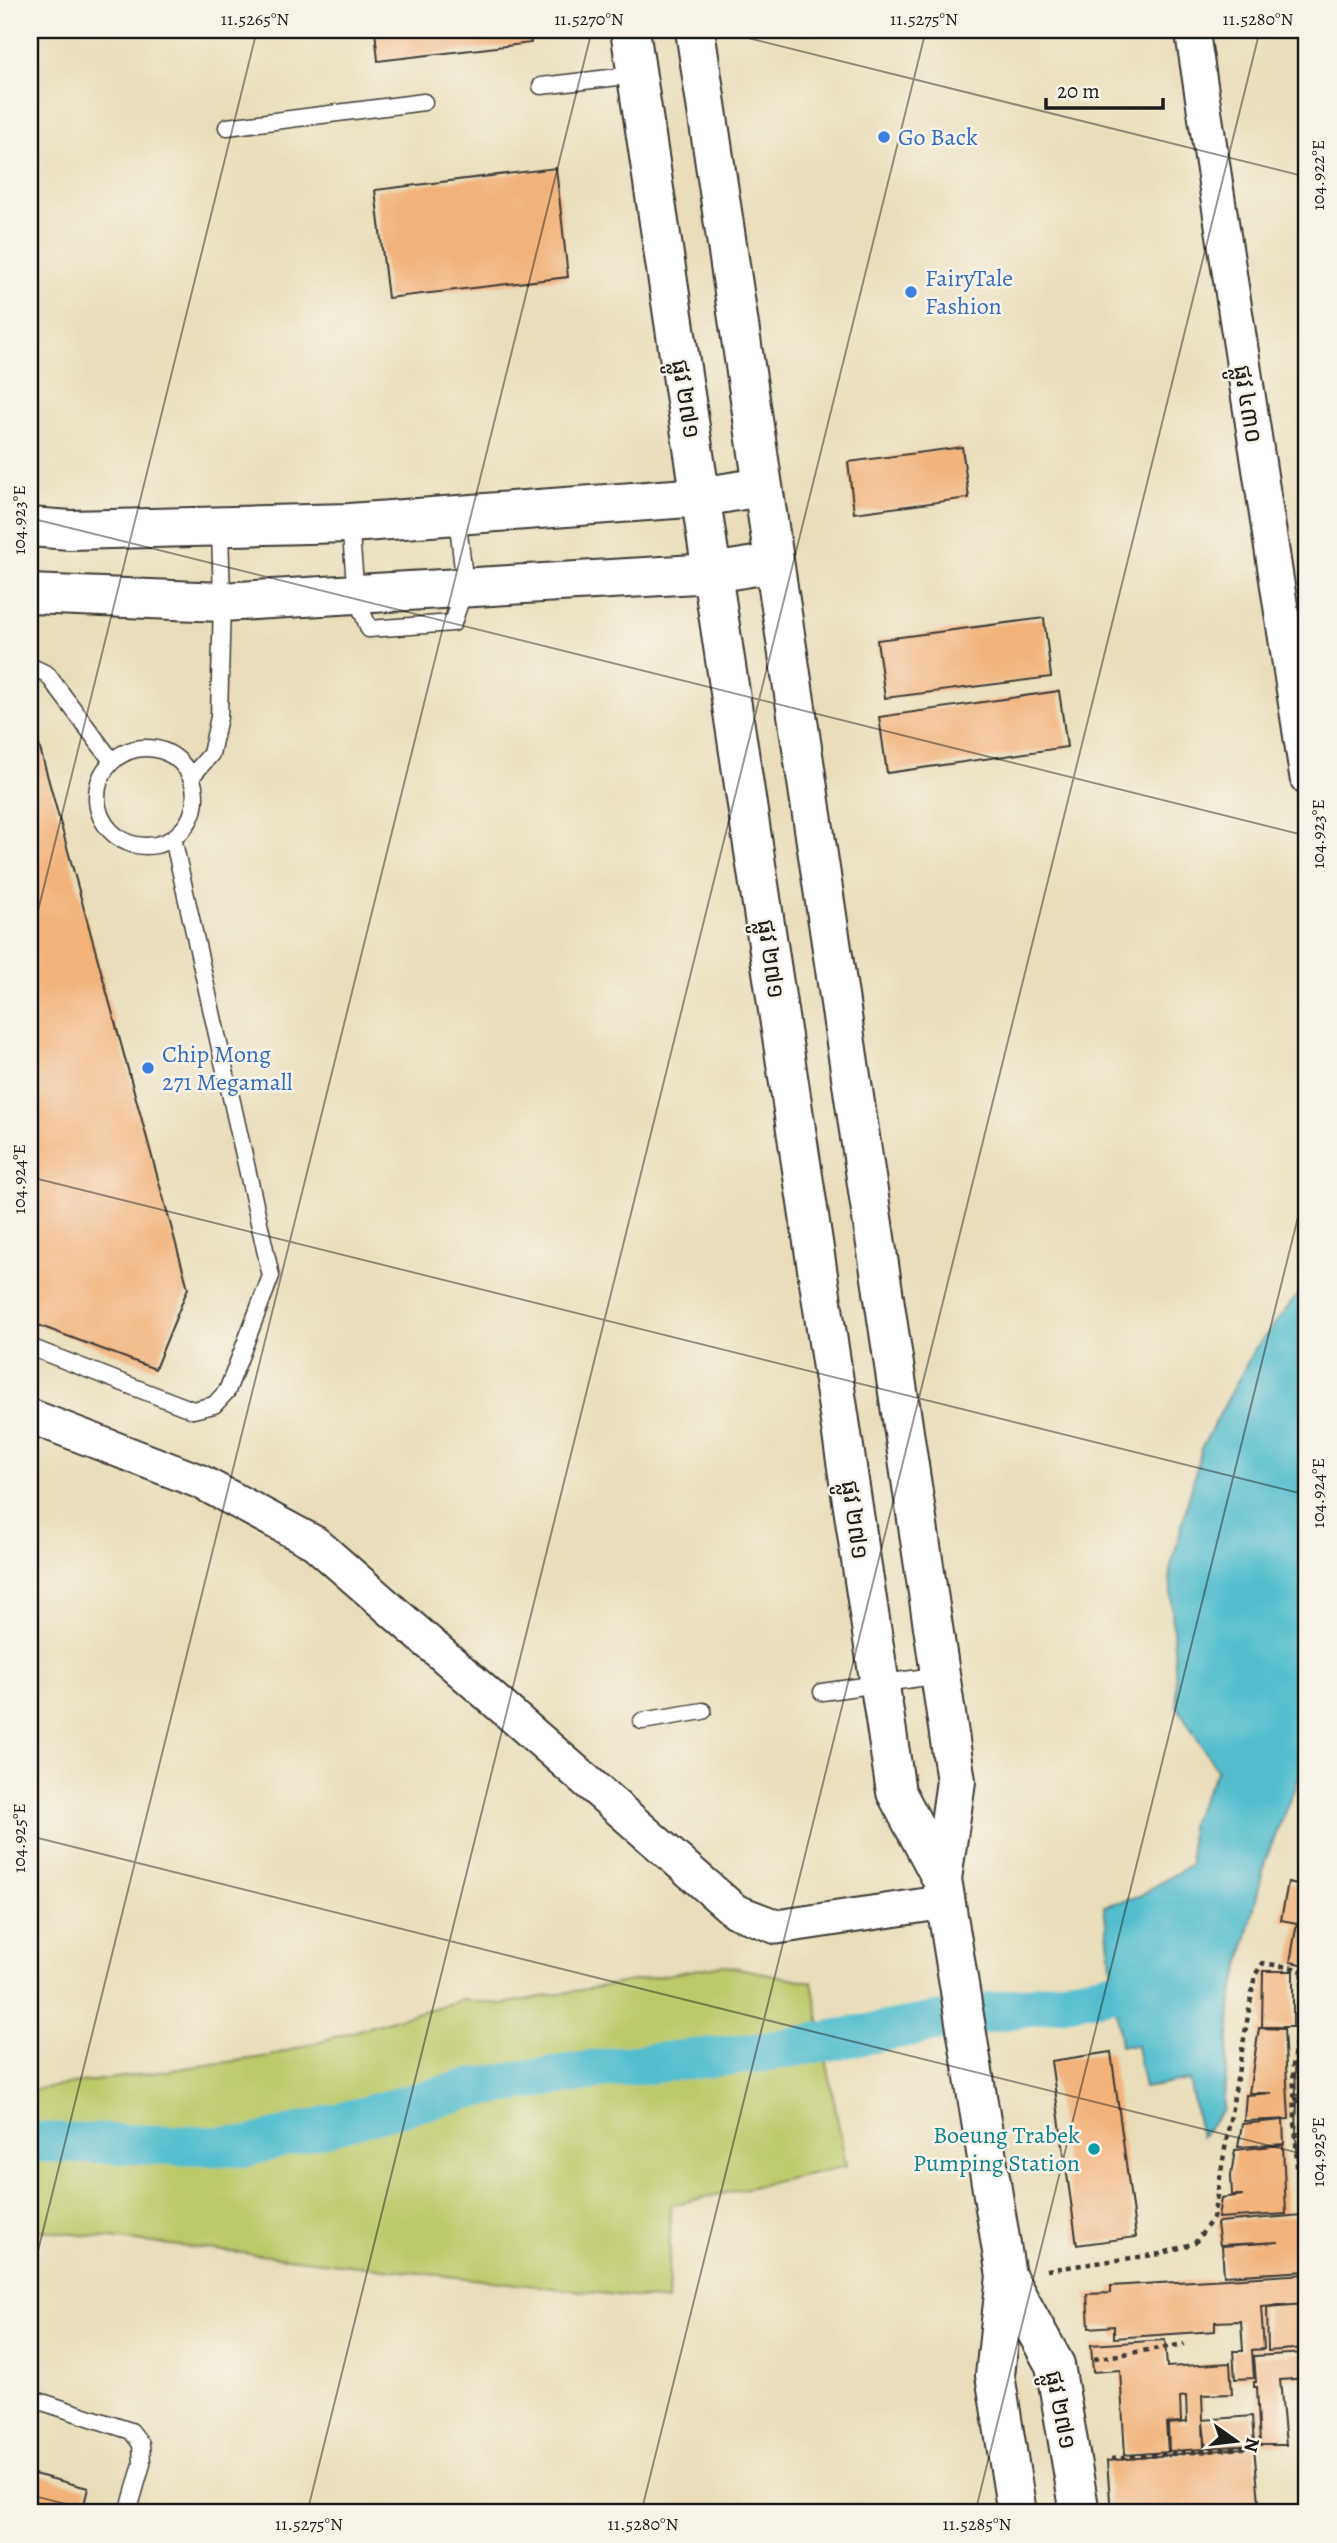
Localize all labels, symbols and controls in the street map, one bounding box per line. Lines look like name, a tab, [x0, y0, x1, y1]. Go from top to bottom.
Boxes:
text: 11.5265°N	[221, 7, 289, 31]
text: 11.5270°N	[554, 7, 624, 31]
text: 11.5275°N	[890, 7, 958, 31]
text: 11.5280°N	[1223, 7, 1293, 31]
scale bar	[1046, 66, 1164, 110]
text: 20 m	[1057, 77, 1100, 105]
place label: Go Back	[898, 121, 978, 153]
marker: Go Back	[876, 129, 892, 145]
text: 104.922°E	[1306, 140, 1330, 210]
place label: FairyTale Fashion	[925, 262, 1013, 322]
marker: FairyTale Fashion	[903, 284, 919, 300]
street label: ផ្លូវ ២៧១	[658, 357, 708, 442]
street label: ផ្លូវ ៤៣០	[1220, 362, 1270, 446]
text: 104.923°E	[7, 485, 31, 555]
text: 104.923°E	[1306, 799, 1330, 869]
street label: ផ្លូវ ២៧១	[744, 917, 792, 1002]
place label: Chip Mong 271 Megamall	[162, 1038, 293, 1098]
marker: Chip Mong 271 Megamall	[140, 1060, 156, 1076]
text: 104.924°E	[7, 1144, 31, 1214]
text: 104.924°E	[1306, 1458, 1330, 1528]
street label: ផ្លូវ ២៧១	[828, 1478, 876, 1563]
text: 104.925°E	[7, 1803, 31, 1873]
text: 104.925°E	[1306, 2117, 1330, 2187]
place label: Boeung Trabek Pumping Station	[913, 2119, 1080, 2179]
marker: Boeung Trabek Pumping Station	[1086, 2141, 1102, 2157]
street label: ផ្លូវ ២៧១	[1032, 2368, 1084, 2453]
north arrow	[1200, 2406, 1270, 2476]
text: N	[1237, 2435, 1266, 2455]
text: 11.5275°N	[275, 2512, 343, 2536]
text: 11.5280°N	[608, 2512, 678, 2536]
text: 11.5285°N	[943, 2512, 1012, 2536]

